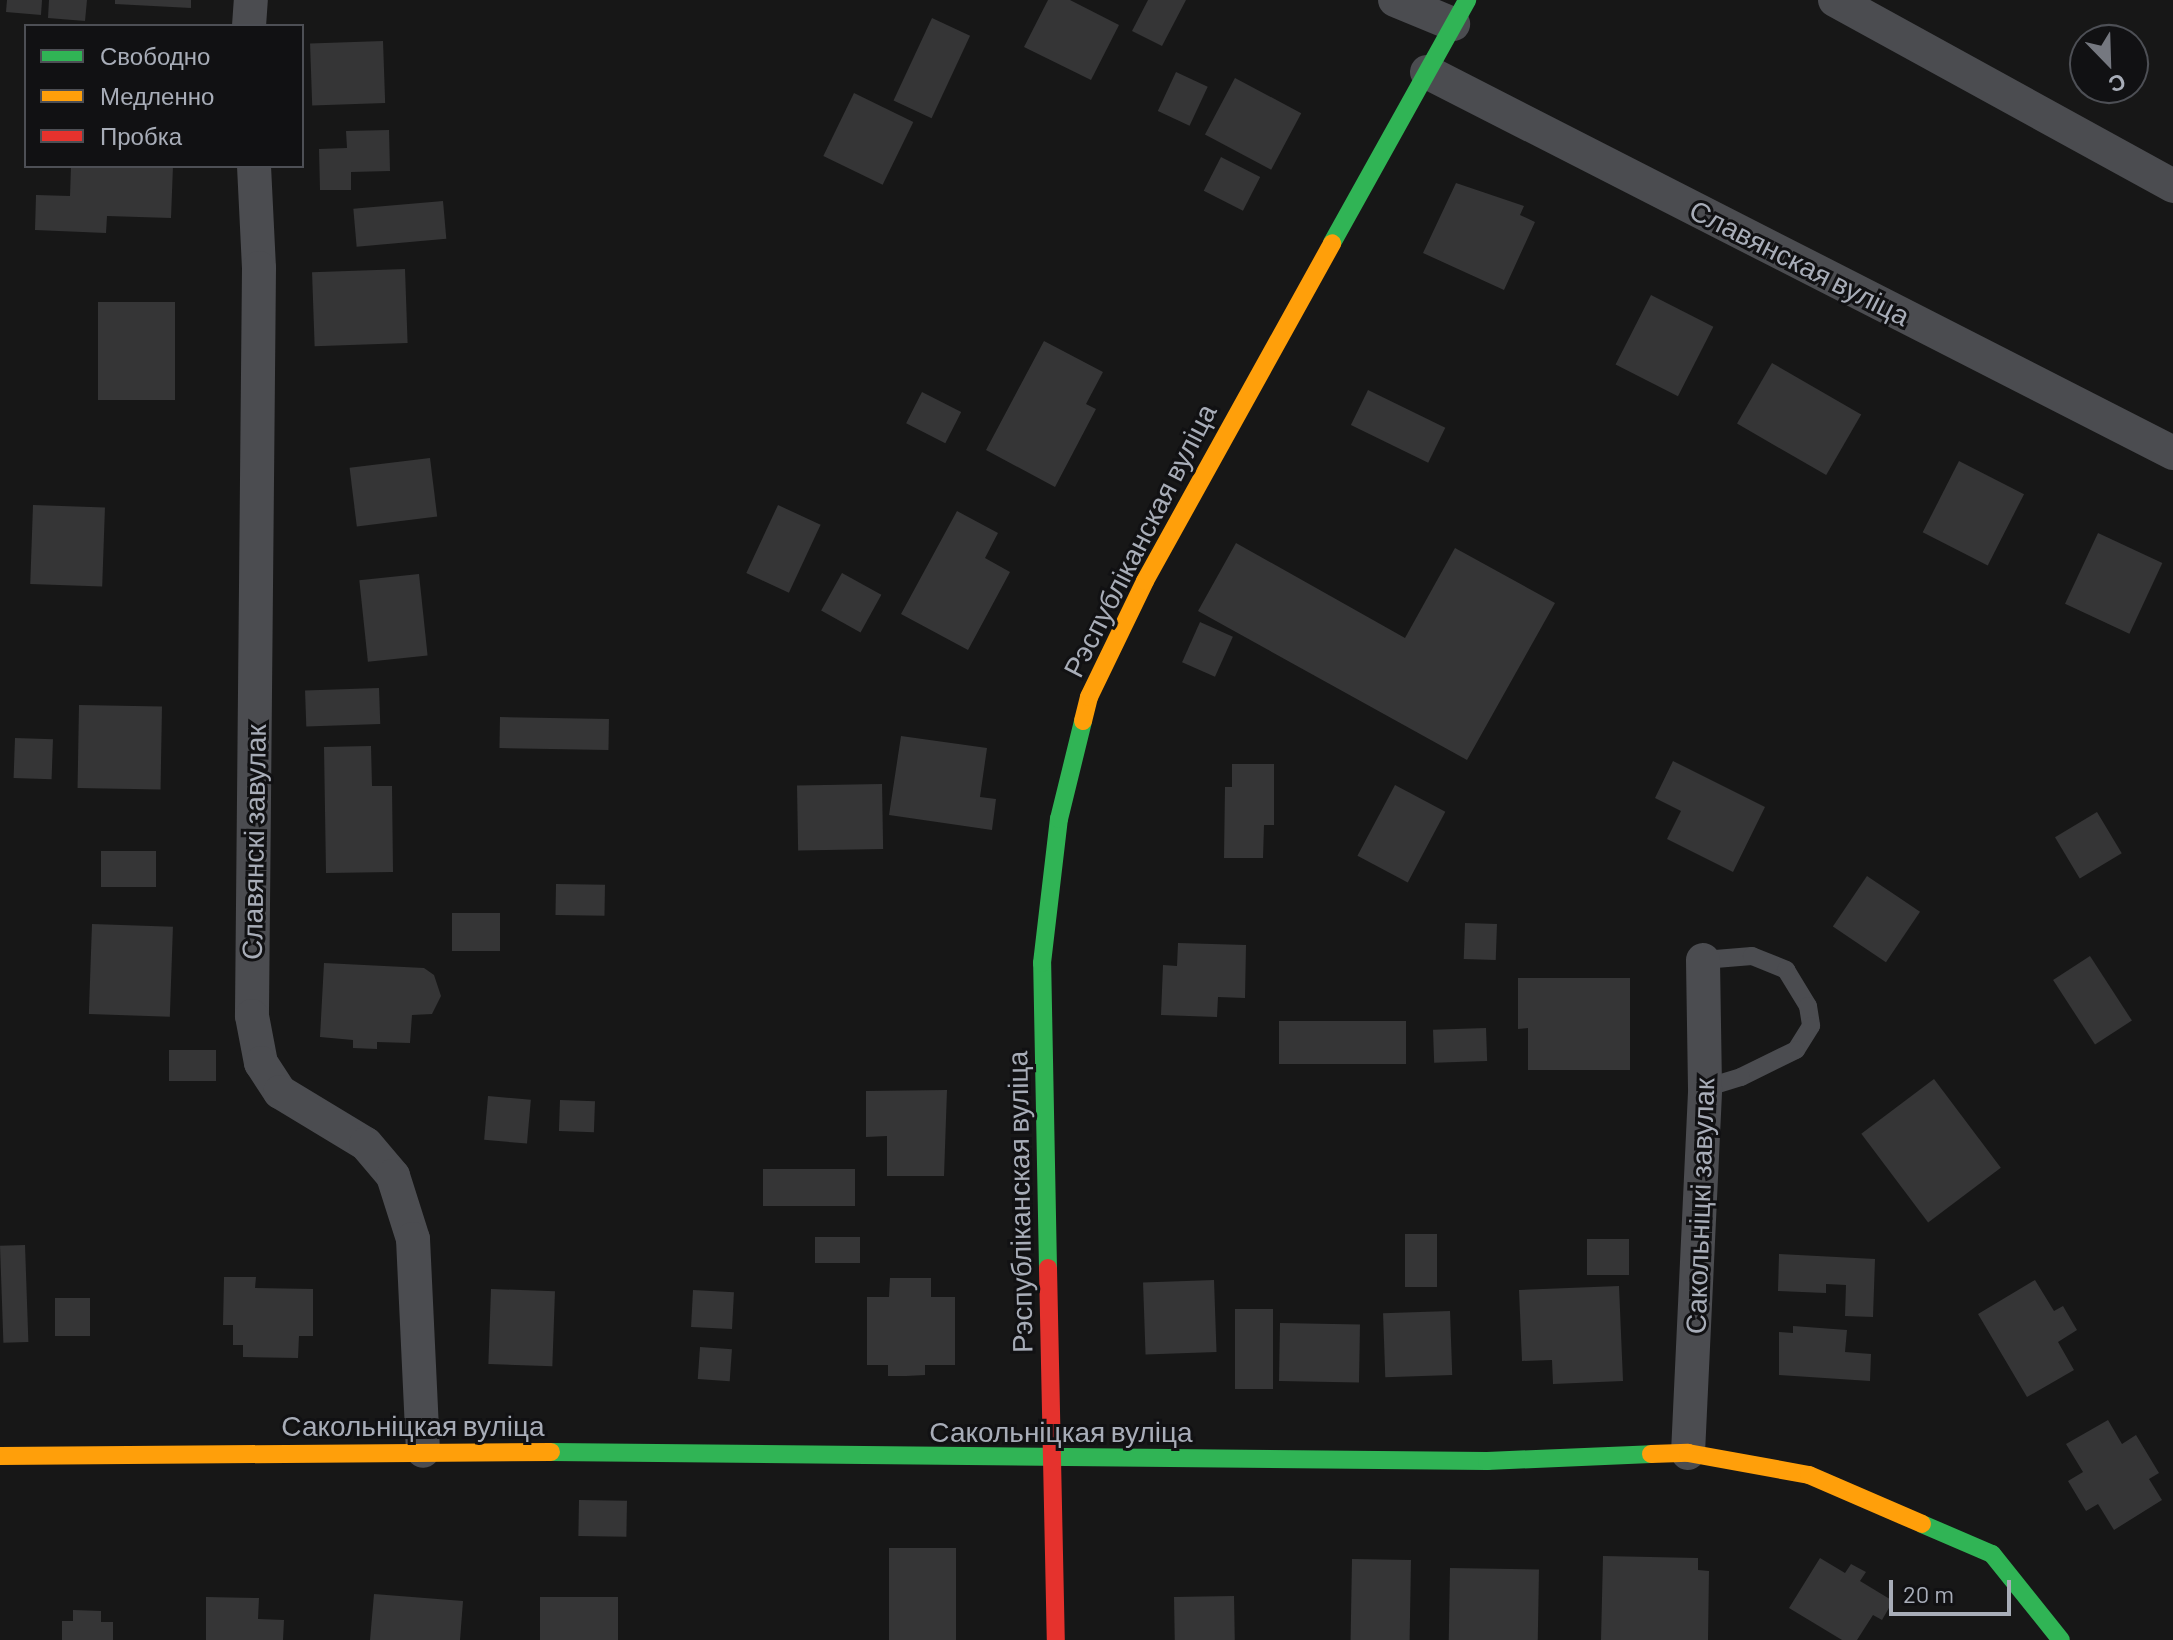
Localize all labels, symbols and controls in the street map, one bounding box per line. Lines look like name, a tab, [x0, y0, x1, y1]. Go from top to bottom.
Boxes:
legend	[24, 24, 304, 168]
north arrow	[2069, 24, 2149, 104]
text: Свободно	[100, 41, 210, 70]
text: С	[2105, 69, 2130, 99]
text: Медленно	[100, 81, 214, 110]
text: Пробка	[100, 121, 182, 150]
street label: Славянская вуліца	[1684, 192, 1916, 332]
street label: Рэспубліканская вуліца	[1055, 398, 1223, 682]
street label: Славянскі завулак	[234, 724, 272, 960]
street label: Рэспубліканская вуліца	[1000, 1051, 1038, 1353]
street label: Сакольніцкі завулак	[1678, 1077, 1720, 1335]
street label: Сакольніцкая вуліца	[281, 1408, 545, 1442]
street label: Сакольніцкая вуліца	[929, 1414, 1193, 1448]
scale bar	[1893, 1564, 2015, 1614]
text: 20 m	[1903, 1579, 1954, 1608]

